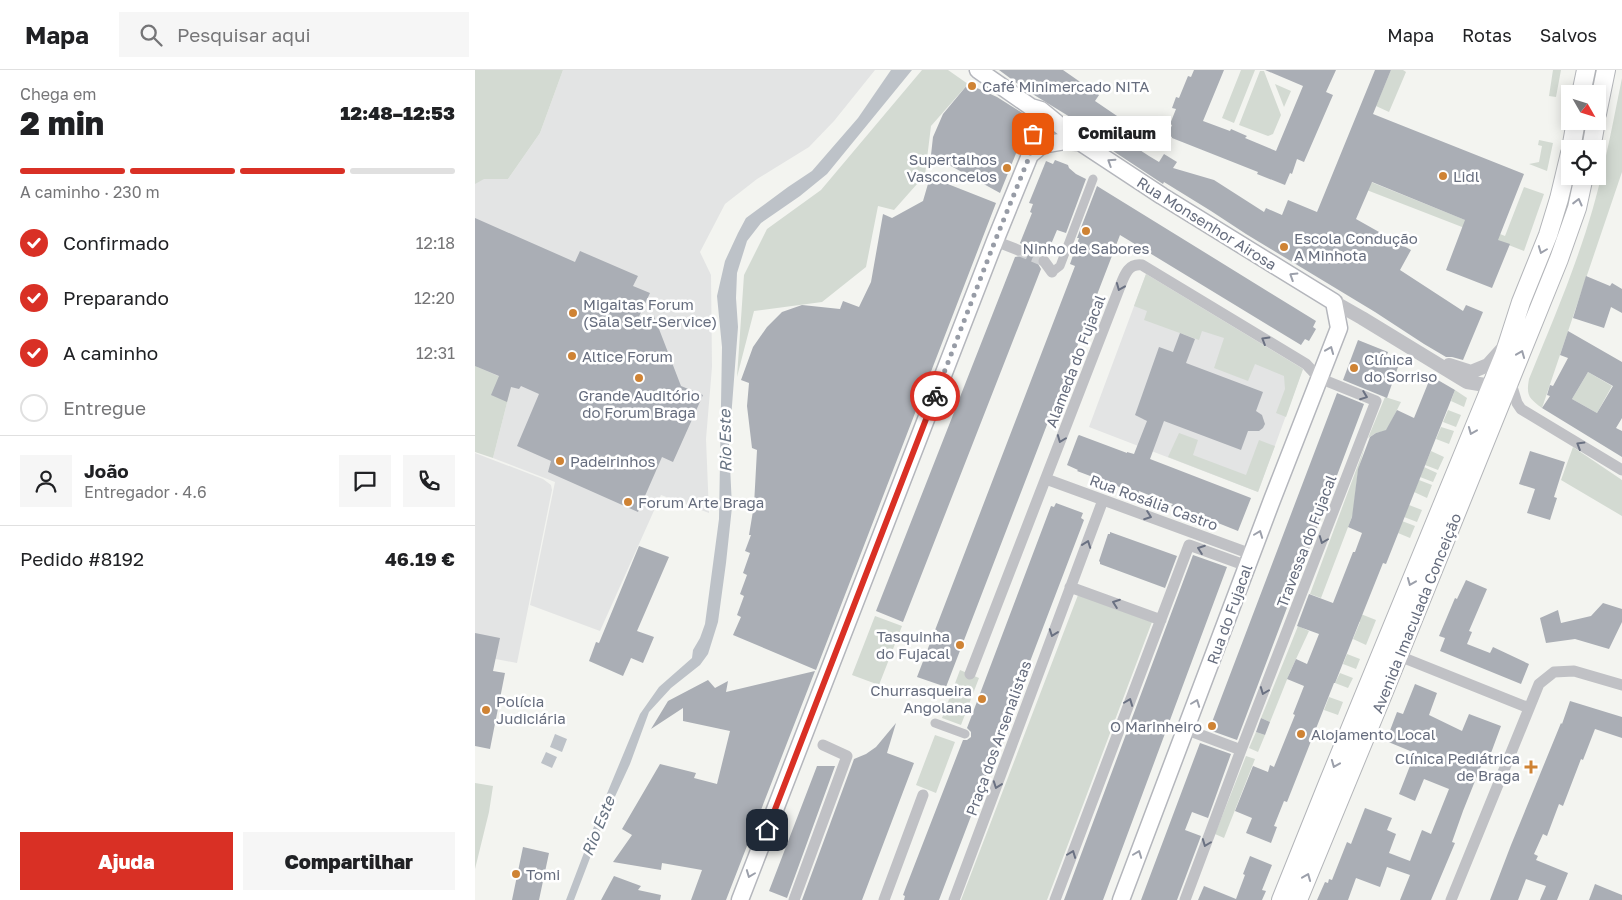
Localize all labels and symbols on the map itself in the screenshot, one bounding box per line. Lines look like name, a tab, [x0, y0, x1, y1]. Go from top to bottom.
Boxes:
place label: Café Minimercado NITA	[982, 77, 1149, 95]
marker: Café Minimercado NITA	[966, 80, 978, 92]
north arrow	[1561, 85, 1606, 130]
pin	[1012, 113, 1054, 155]
callout: Comilaum	[1063, 116, 1171, 152]
place label: Supertalhos Vasconcelos	[907, 150, 997, 185]
one-way arrow	[1107, 159, 1117, 168]
marker: Supertalhos Vasconcelos	[1001, 162, 1013, 174]
place label: Lidl	[1453, 167, 1480, 185]
marker: Lidl	[1437, 170, 1449, 182]
street label: Rua Monsenhor Airosa	[1134, 173, 1280, 273]
one-way arrow	[1572, 197, 1583, 206]
marker: Ninho de Sabores	[1080, 225, 1092, 237]
place label: Escola Condução A Minhota	[1294, 229, 1418, 264]
place label: Ninho de Sabores	[1023, 239, 1150, 257]
marker: Escola Condução A Minhota	[1278, 241, 1290, 253]
one-way arrow	[1538, 245, 1548, 254]
one-way arrow	[1289, 273, 1299, 282]
one-way arrow	[1115, 282, 1126, 291]
street label: Alameda do Fujacal	[1041, 292, 1109, 430]
place label: Migaitas Forum (Sala Self-Service)	[583, 295, 717, 330]
marker: Migaitas Forum (Sala Self-Service)	[567, 307, 579, 319]
one-way arrow	[1262, 336, 1271, 346]
one-way arrow	[1324, 346, 1334, 355]
place label: Altice Forum	[582, 347, 673, 365]
marker: Altice Forum	[566, 350, 578, 362]
place label: Clínica do Sorriso	[1364, 350, 1437, 385]
one-way arrow	[1514, 350, 1525, 359]
marker: Clínica do Sorriso	[1348, 362, 1360, 374]
courier	[910, 371, 960, 421]
marker: Grande Auditório do Forum Braga	[633, 372, 645, 384]
place label: Grande Auditório do Forum Braga	[578, 386, 700, 421]
one-way arrow	[1359, 390, 1368, 400]
water label: Rio Este	[714, 408, 736, 473]
one-way arrow	[1468, 426, 1479, 435]
one-way arrow	[1057, 434, 1067, 443]
one-way arrow	[1577, 441, 1586, 451]
place label: Padeirinhos	[570, 452, 655, 470]
marker: Padeirinhos	[554, 455, 566, 467]
street label: Rua Rosália Castro	[1087, 470, 1221, 534]
street label: Travessa do Fujacal	[1272, 472, 1340, 610]
place label: Forum Arte Braga	[638, 493, 764, 511]
marker: Forum Arte Braga	[622, 496, 634, 508]
one-way arrow	[1144, 510, 1152, 520]
street label: Avenida Imaculada Conceição	[1368, 510, 1464, 716]
one-way arrow	[1253, 530, 1263, 539]
one-way arrow	[1318, 535, 1328, 543]
one-way arrow	[1081, 540, 1091, 548]
one-way arrow	[1197, 545, 1206, 555]
street label: Rua do Fujacal	[1203, 561, 1256, 666]
one-way arrow	[1406, 577, 1417, 586]
one-way arrow	[1112, 599, 1120, 609]
place label: Tasquinha do Fujacal	[876, 627, 950, 662]
one-way arrow	[1049, 628, 1059, 637]
marker: Tasquinha do Fujacal	[954, 639, 966, 651]
street label: Praça dos Arsenalistas	[962, 658, 1034, 818]
place label: Churrasqueira Angolana	[870, 681, 972, 716]
one-way arrow	[1260, 686, 1270, 695]
place label: Polícia Judiciária	[496, 692, 566, 727]
marker: Churrasqueira Angolana	[976, 693, 988, 705]
one-way arrow	[1124, 699, 1134, 707]
one-way arrow	[1190, 699, 1200, 707]
marker: Polícia Judiciária	[480, 704, 492, 716]
place label: O Marinheiro	[1110, 717, 1202, 735]
marker: O Marinheiro	[1206, 720, 1218, 732]
place label: Alojamento Local	[1311, 725, 1436, 743]
marker: Alojamento Local	[1295, 728, 1307, 740]
place label: Clínica Pediátrica de Braga	[1395, 749, 1520, 784]
one-way arrow	[1331, 759, 1342, 768]
marker: Clínica Pediátrica de Braga	[1524, 760, 1538, 774]
one-way arrow	[993, 780, 1003, 789]
water label: Rio Este	[577, 792, 620, 859]
pin	[746, 809, 788, 851]
one-way arrow	[1202, 838, 1212, 847]
one-way arrow	[1066, 851, 1076, 859]
one-way arrow	[1132, 851, 1142, 859]
place label: Tomi	[526, 865, 560, 883]
marker: Tomi	[510, 868, 522, 880]
one-way arrow	[746, 869, 756, 878]
one-way arrow	[1301, 873, 1312, 882]

